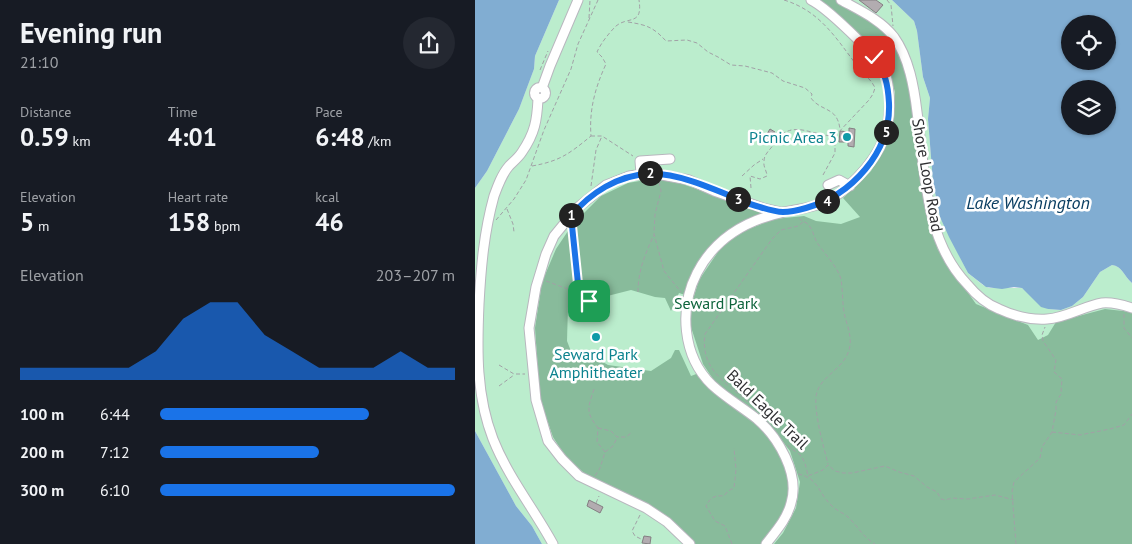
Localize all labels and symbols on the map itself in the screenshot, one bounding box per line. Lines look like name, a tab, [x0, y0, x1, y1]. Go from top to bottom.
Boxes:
pin	[853, 36, 895, 78]
street label: Shore Loop Road	[908, 117, 948, 233]
pin: 5	[873, 120, 899, 144]
place label: Picnic Area 3	[749, 127, 837, 147]
marker: Picnic Area 3	[841, 131, 853, 143]
pin: 2	[637, 160, 663, 186]
pin: 3	[725, 186, 751, 212]
pin: 4	[815, 188, 839, 214]
water label: Lake Washington	[966, 191, 1090, 214]
pin: 1	[559, 202, 583, 228]
pin	[568, 280, 610, 322]
park label: Seward Park	[674, 293, 758, 313]
marker: Seward Park Amphitheater	[590, 331, 602, 343]
place label: Seward Park Amphitheater	[549, 344, 643, 382]
street label: Bald Eagle Trail	[723, 365, 813, 453]

